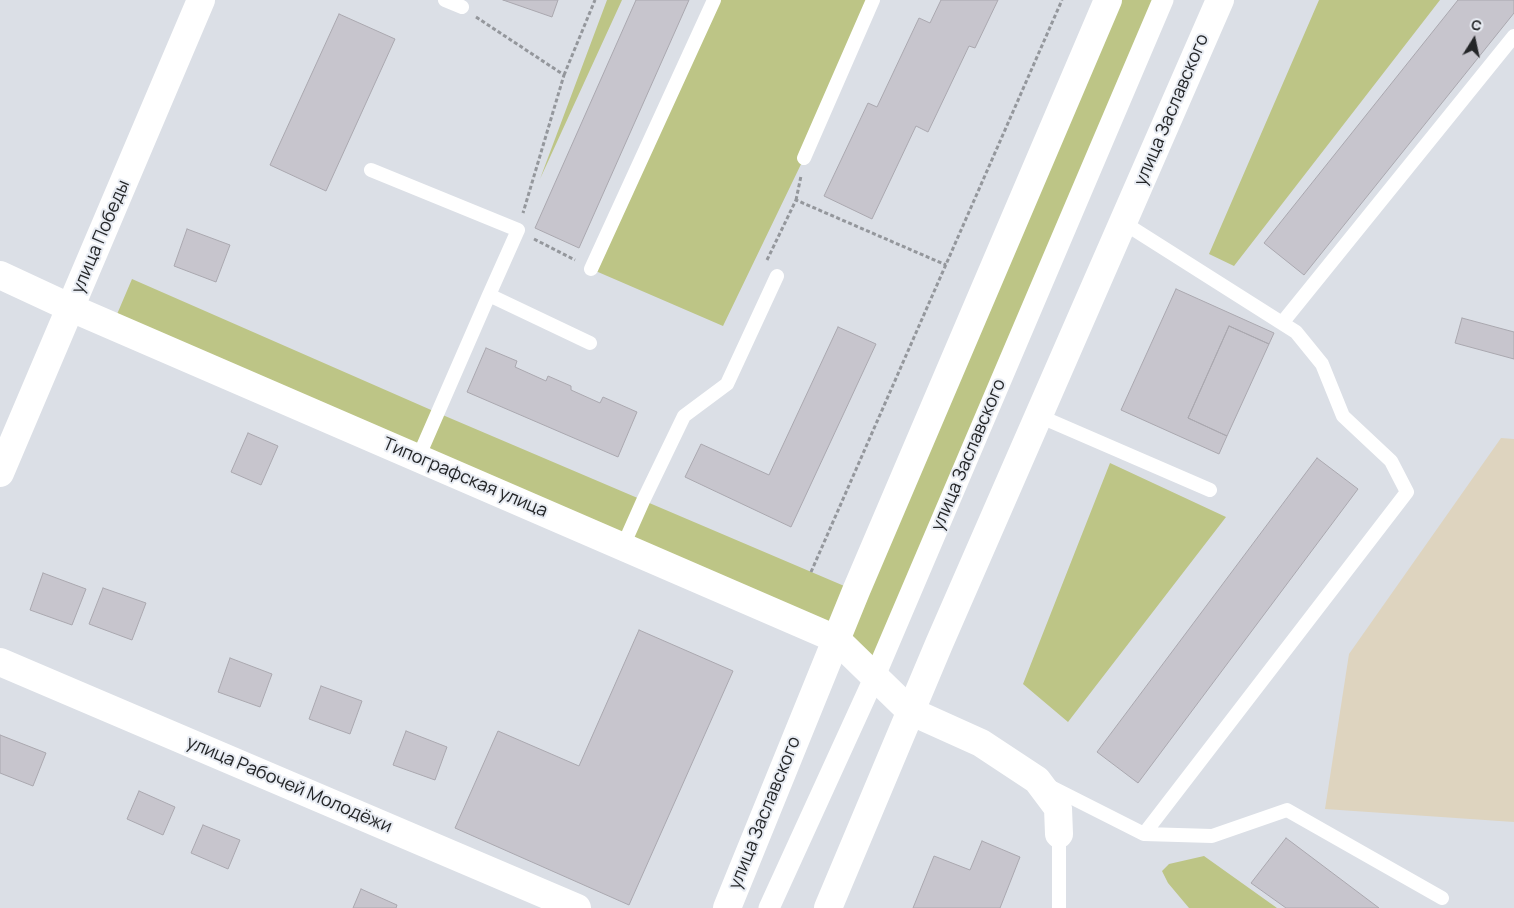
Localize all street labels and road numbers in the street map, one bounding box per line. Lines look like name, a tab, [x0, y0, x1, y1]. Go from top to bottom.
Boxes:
street label: улица Заславского	[1130, 31, 1214, 189]
street label: улица Победы	[67, 177, 135, 297]
street label: улица Заславского	[927, 376, 1011, 534]
street label: Типографская улица	[379, 433, 551, 523]
street label: улица Рабочей Молодёжи	[183, 732, 395, 838]
street label: улица Заславского	[724, 733, 806, 893]

